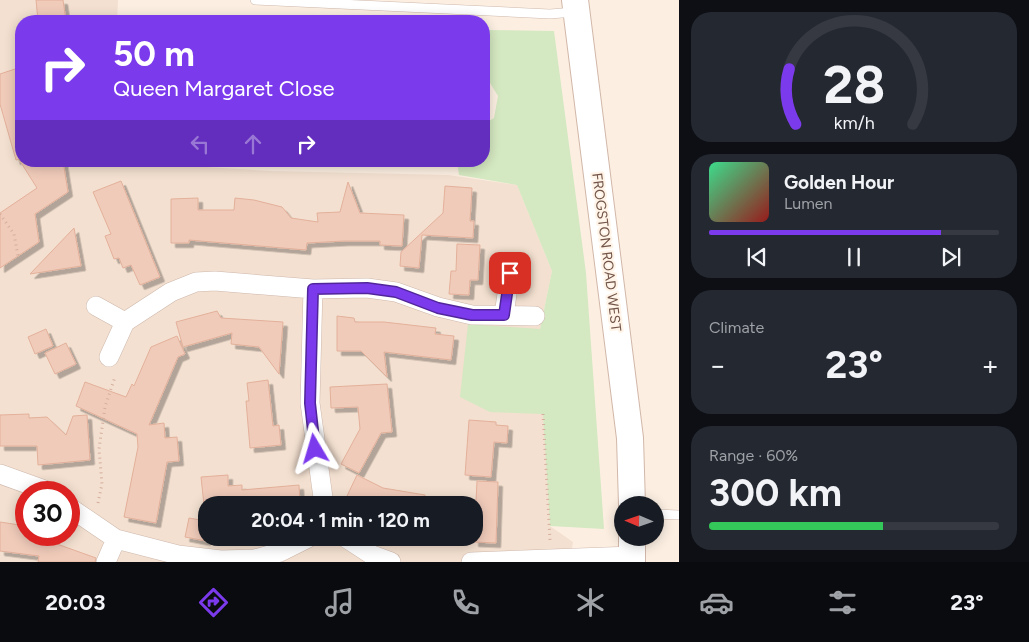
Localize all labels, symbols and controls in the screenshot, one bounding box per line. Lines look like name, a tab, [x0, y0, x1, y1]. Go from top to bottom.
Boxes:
text: 50 m	[113, 33, 195, 75]
icon: right	[30, 35, 95, 100]
text: 28	[823, 54, 885, 116]
text: Queen Margaret Close	[113, 75, 335, 102]
text: km/h	[834, 112, 874, 133]
icon: left	[186, 130, 214, 158]
icon: ahead	[239, 130, 267, 158]
icon: right	[292, 130, 320, 158]
text: Golden Hour	[784, 171, 894, 194]
street label: FROGSTON ROAD WEST	[588, 172, 625, 333]
text: Lumen	[784, 194, 833, 213]
icon: previous	[743, 243, 771, 271]
icon: pause	[840, 243, 868, 271]
icon: next	[937, 243, 965, 271]
pin	[489, 252, 531, 294]
icon: arrive	[496, 259, 524, 287]
text: Climate	[709, 318, 764, 337]
text: 23°	[825, 342, 883, 388]
text: −	[709, 348, 726, 382]
text: +	[982, 348, 999, 382]
position arrow	[288, 422, 340, 474]
text: Range · 60%	[709, 446, 798, 465]
text: 300 km	[709, 470, 842, 516]
speed limit sign: 30	[15, 481, 80, 546]
north arrow	[614, 496, 664, 546]
map controls	[614, 496, 664, 546]
text: 20:04 · 1 min · 120 m	[251, 509, 430, 532]
icon: directions	[196, 585, 231, 620]
icon: music	[322, 585, 357, 620]
icon: phone	[448, 585, 483, 620]
icon: climate	[573, 585, 608, 620]
icon: car	[699, 585, 734, 620]
icon: filters	[825, 585, 860, 620]
text: 20:03	[45, 589, 105, 616]
text: 23°	[950, 589, 984, 616]

